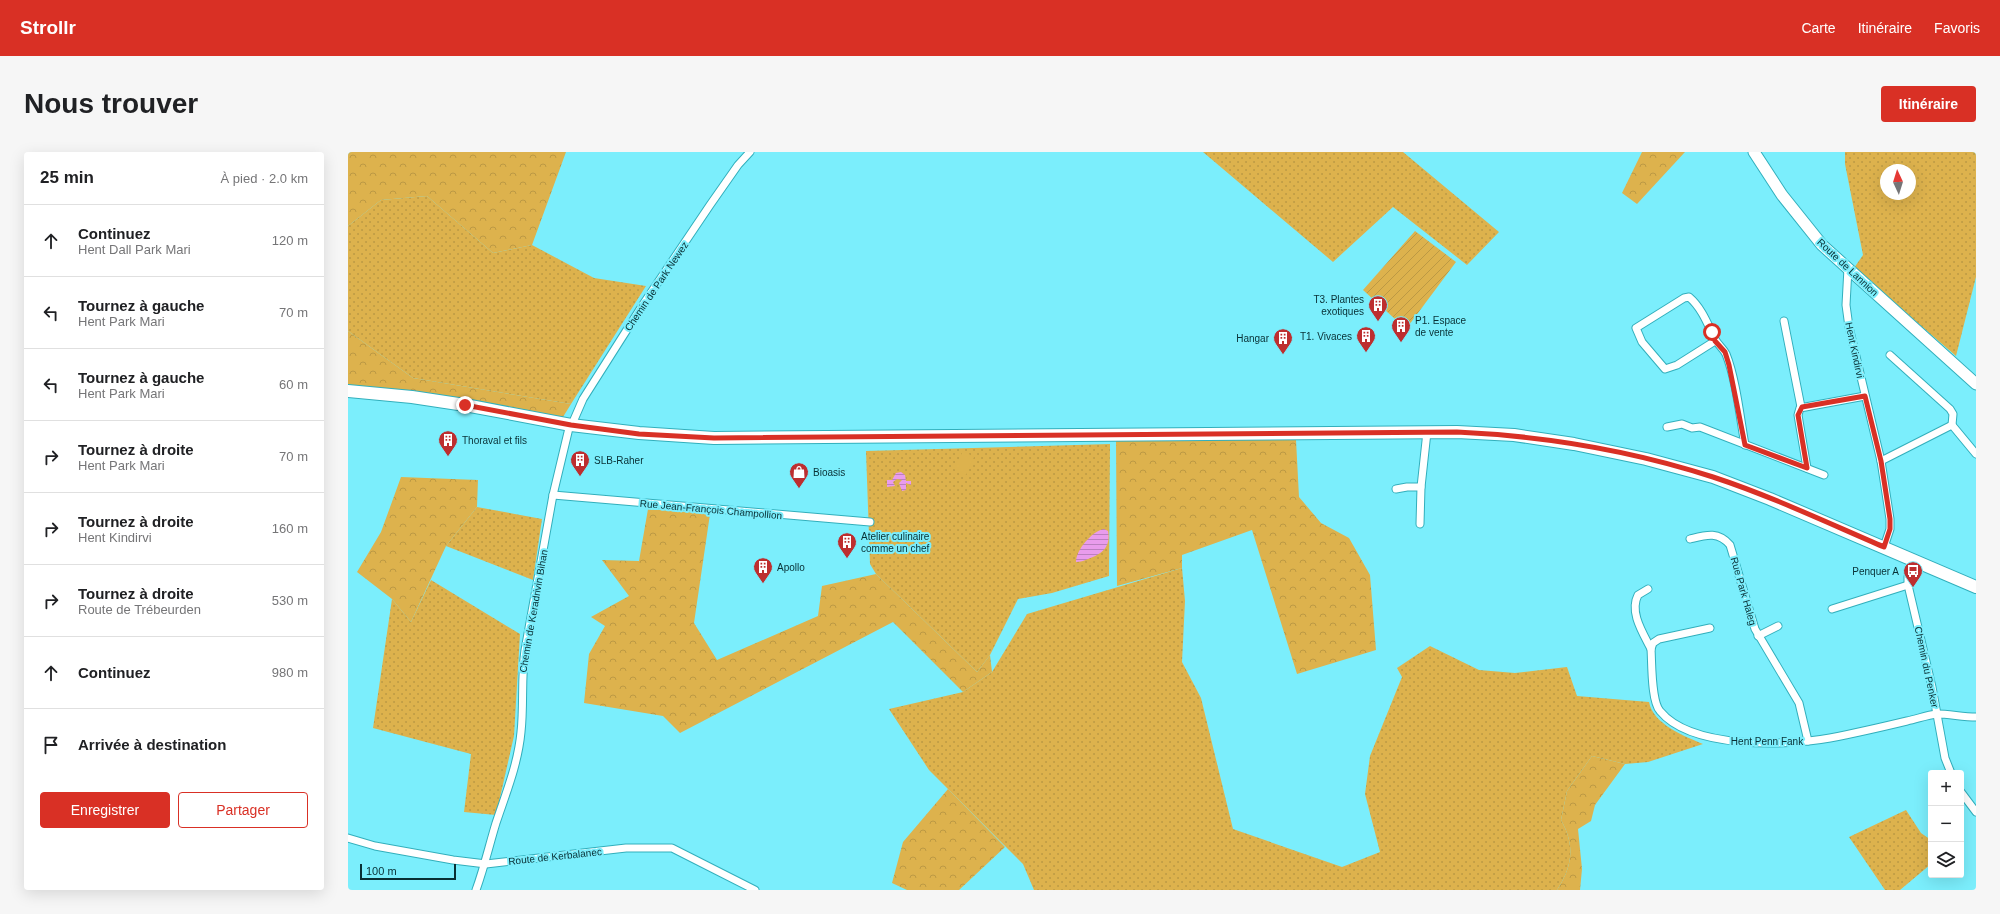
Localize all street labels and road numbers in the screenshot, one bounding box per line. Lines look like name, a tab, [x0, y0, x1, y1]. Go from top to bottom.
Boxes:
street label: Route de Lannion	[1815, 236, 1880, 298]
street label: Chemin de Park Newez	[622, 240, 690, 333]
street label: Hent Kindirvi	[1843, 321, 1866, 379]
street label: Rue Jean-François Champollion	[639, 498, 783, 521]
street label: Chemin de Keradrivin Bihan	[517, 549, 550, 673]
street label: Rue Park Haleg	[1729, 556, 1759, 627]
street label: Chemin du Penker	[1913, 625, 1941, 709]
street label: Hent Penn Fank	[1731, 736, 1804, 747]
street label: Route de Kerbalanec	[508, 846, 602, 867]

